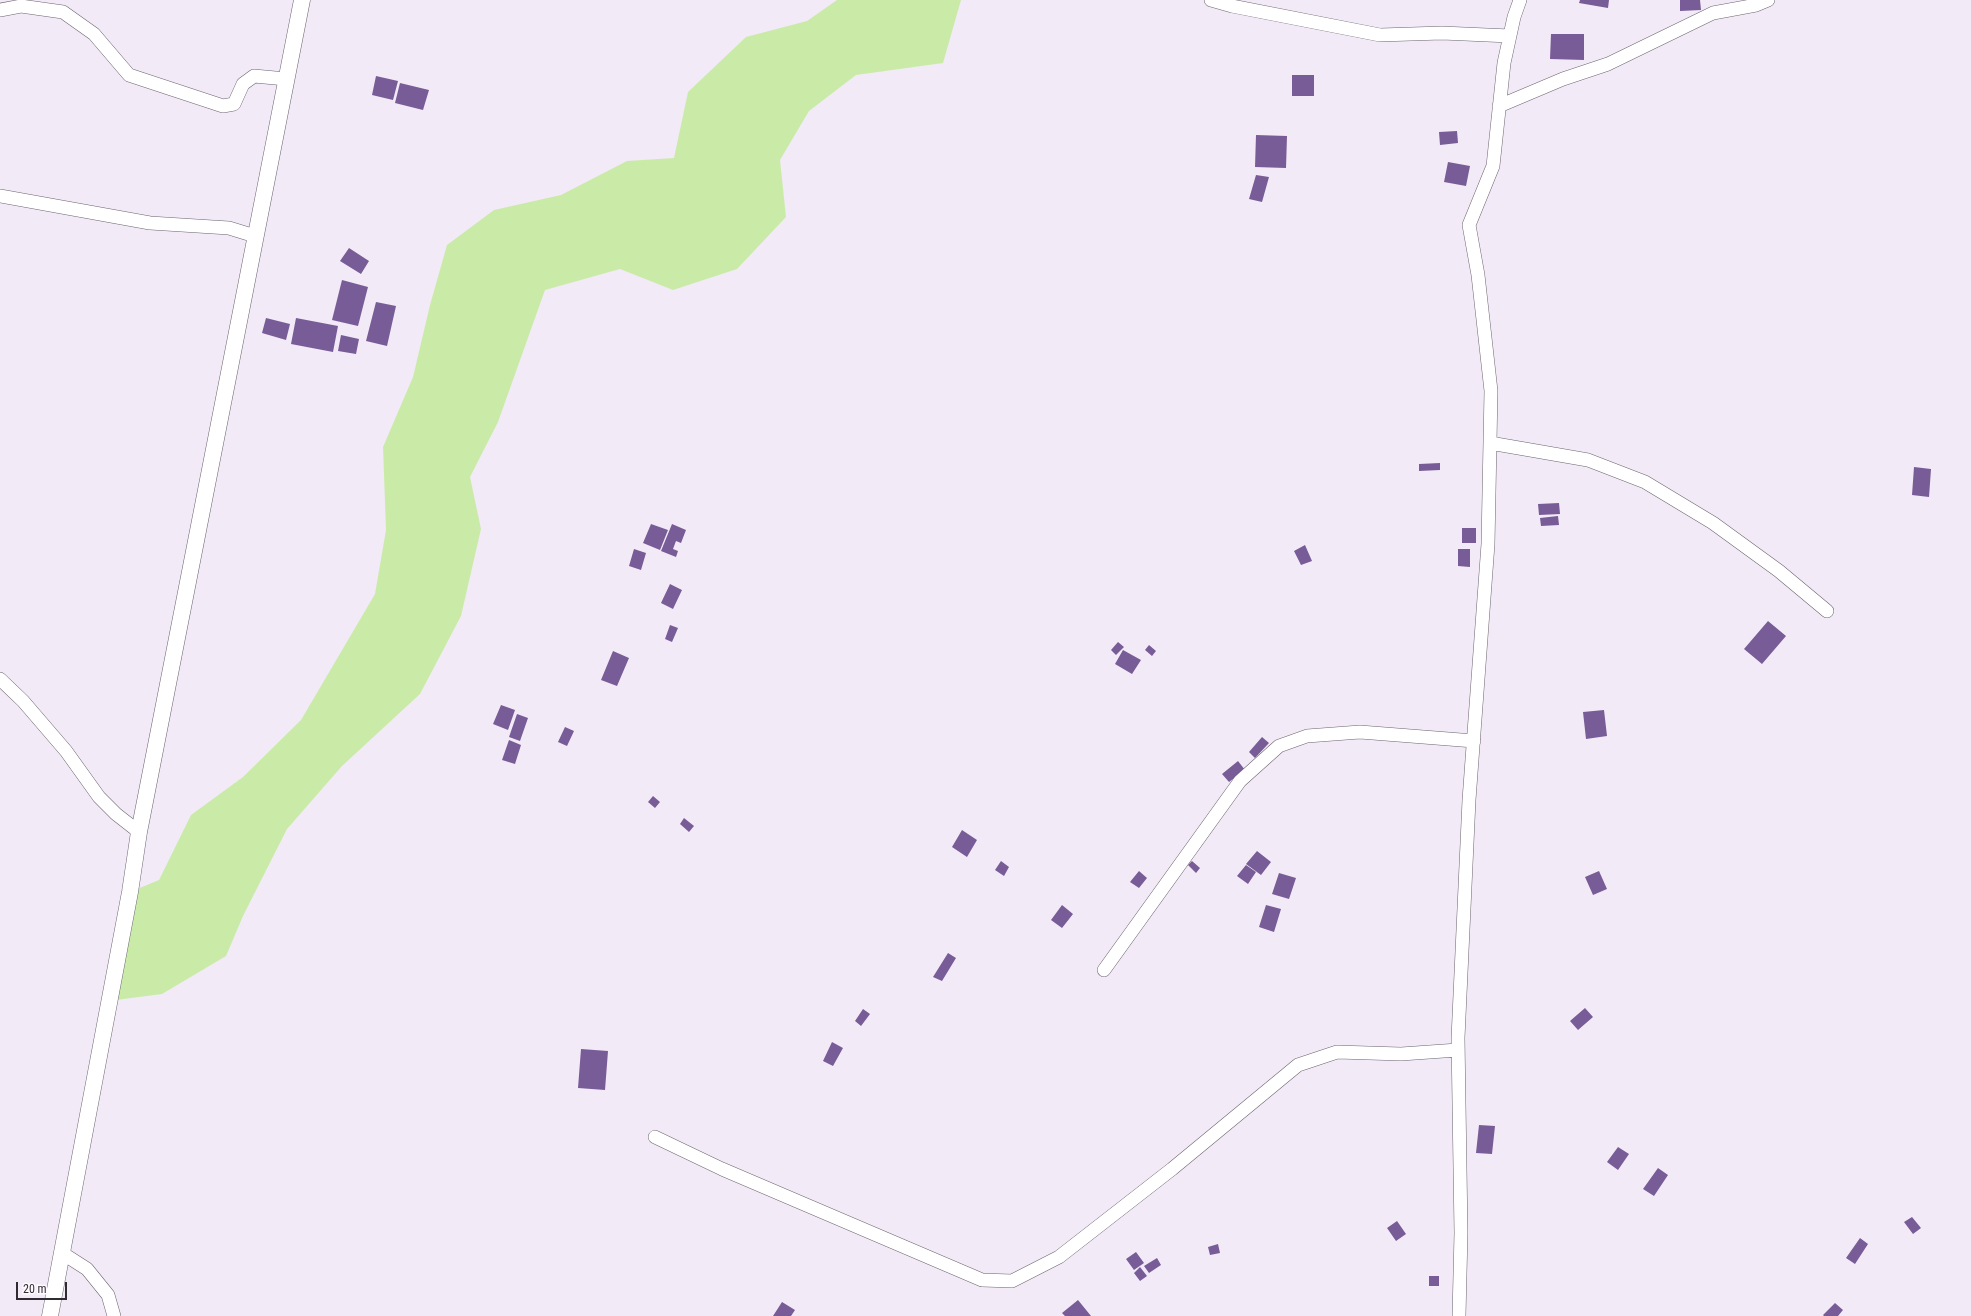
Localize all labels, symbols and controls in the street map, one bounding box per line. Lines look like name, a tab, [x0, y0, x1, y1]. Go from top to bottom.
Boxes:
scale bar	[18, 1274, 69, 1300]
text: 20 m	[23, 1282, 47, 1296]

